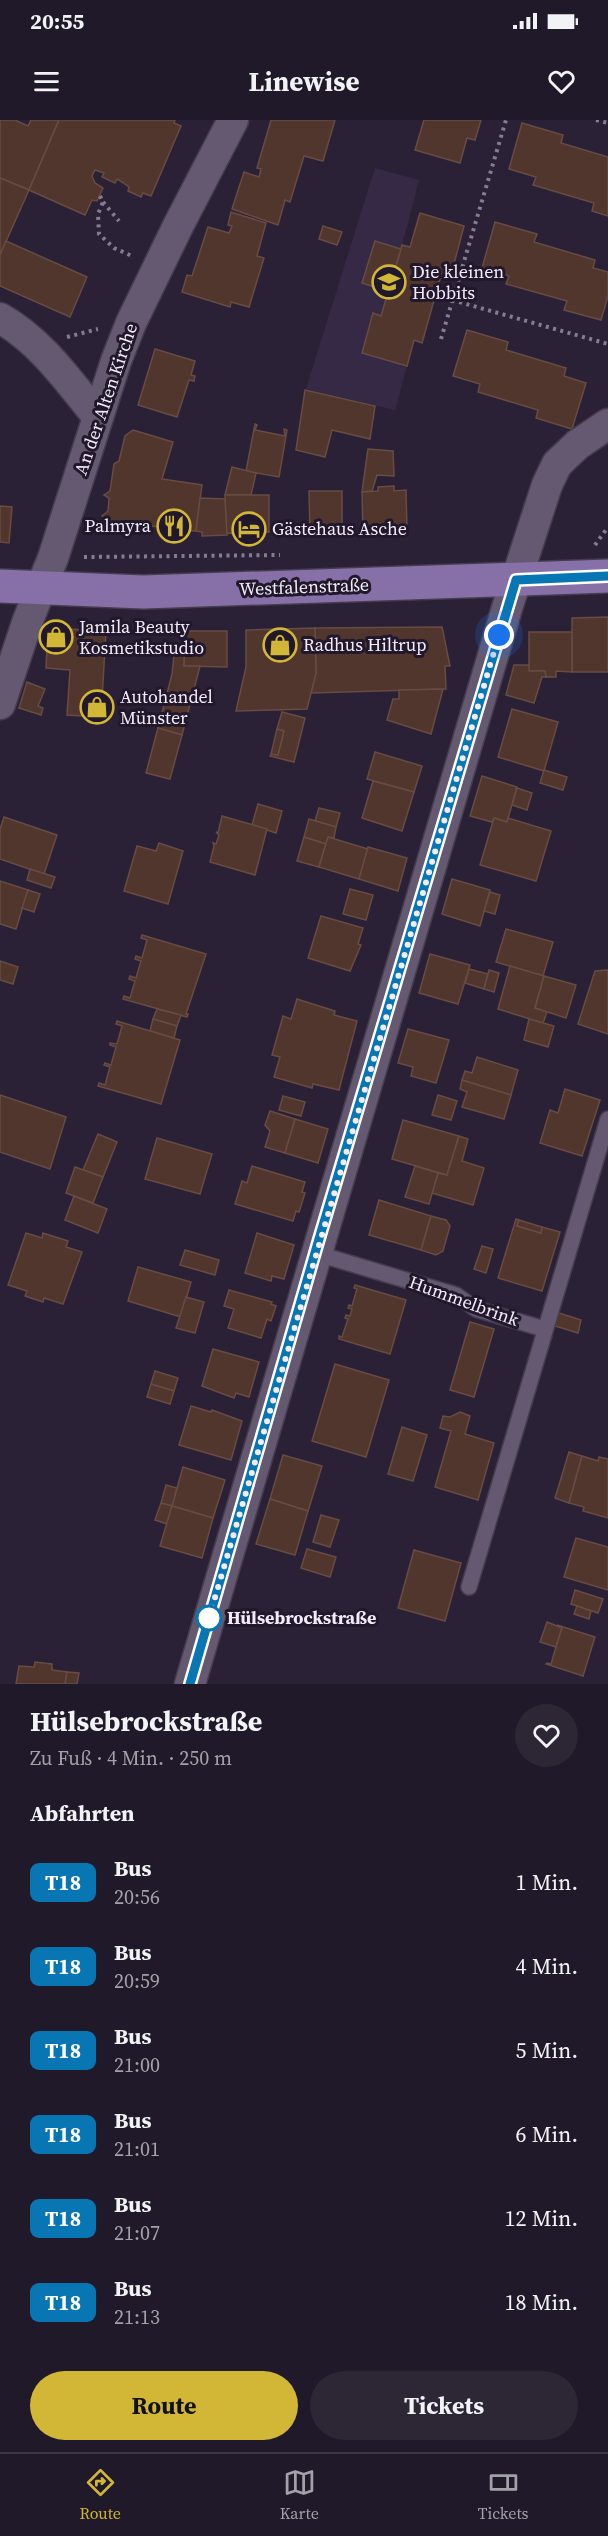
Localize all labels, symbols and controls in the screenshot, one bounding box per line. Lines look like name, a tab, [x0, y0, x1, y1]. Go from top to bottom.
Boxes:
text: 20:55	[30, 6, 84, 36]
text: Linewise	[249, 63, 360, 100]
icon: menu	[30, 65, 63, 98]
icon: heart	[545, 65, 578, 98]
place label: Die kleinen Hobbits	[412, 259, 504, 305]
school or university icon: Die kleinen Hobbits	[371, 264, 407, 300]
street label: An der Alten Kirche	[68, 320, 143, 478]
restaurant icon: Palmyra	[156, 508, 192, 544]
hotel icon: Gästehaus Asche	[231, 511, 267, 547]
place label: Palmyra	[84, 513, 152, 538]
place label: Gästehaus Asche	[272, 516, 407, 541]
street label: Westfalenstraße	[239, 572, 369, 601]
place label: Jamila Beauty Kosmetikstudio	[78, 614, 204, 660]
shop icon: Jamila Beauty Kosmetikstudio	[38, 619, 74, 655]
your location	[484, 620, 514, 650]
shop icon: Radhus Hiltrup	[262, 627, 298, 663]
place label: Radhus Hiltrup	[303, 632, 427, 657]
place label: Autohandel Münster	[120, 684, 213, 730]
shop icon: Autohandel Münster	[79, 689, 115, 725]
street label: Hummelbrink	[406, 1269, 523, 1332]
marker: Hülsebrockstraße	[196, 1605, 222, 1631]
place label: Hülsebrockstraße	[227, 1605, 376, 1630]
text: Hülsebrockstraße	[30, 1702, 262, 1740]
button: heart	[515, 1704, 578, 1767]
text: Zu Fuß · 4 Min. · 250 m	[30, 1744, 232, 1772]
text: Abfahrten	[30, 1798, 135, 1828]
text: Bus	[114, 1853, 151, 1883]
text: 1 Min.	[516, 1867, 578, 1897]
text: T18	[45, 1868, 81, 1897]
text: 20:56	[114, 1883, 160, 1911]
text: Bus	[114, 1937, 151, 1967]
text: 4 Min.	[516, 1951, 578, 1981]
text: T18	[45, 1952, 81, 1981]
text: 20:59	[114, 1967, 160, 1995]
text: Bus	[114, 2021, 151, 2051]
text: 5 Min.	[516, 2035, 578, 2065]
text: T18	[45, 2036, 81, 2065]
text: 21:00	[114, 2051, 160, 2079]
text: Bus	[114, 2105, 151, 2135]
text: 6 Min.	[516, 2119, 578, 2149]
text: T18	[45, 2120, 81, 2149]
text: 21:01	[114, 2135, 160, 2163]
text: Bus	[114, 2189, 151, 2219]
text: 12 Min.	[505, 2203, 578, 2233]
text: T18	[45, 2204, 81, 2233]
text: 21:07	[114, 2219, 160, 2247]
text: Bus	[114, 2273, 151, 2303]
text: 18 Min.	[505, 2287, 578, 2317]
text: T18	[45, 2288, 81, 2317]
text: 21:13	[114, 2303, 160, 2331]
button: Route	[30, 2371, 298, 2440]
button: Tickets	[310, 2371, 578, 2440]
tab: Route	[79, 2466, 121, 2524]
tab: Karte	[280, 2466, 319, 2524]
tab: Tickets	[478, 2466, 529, 2524]

